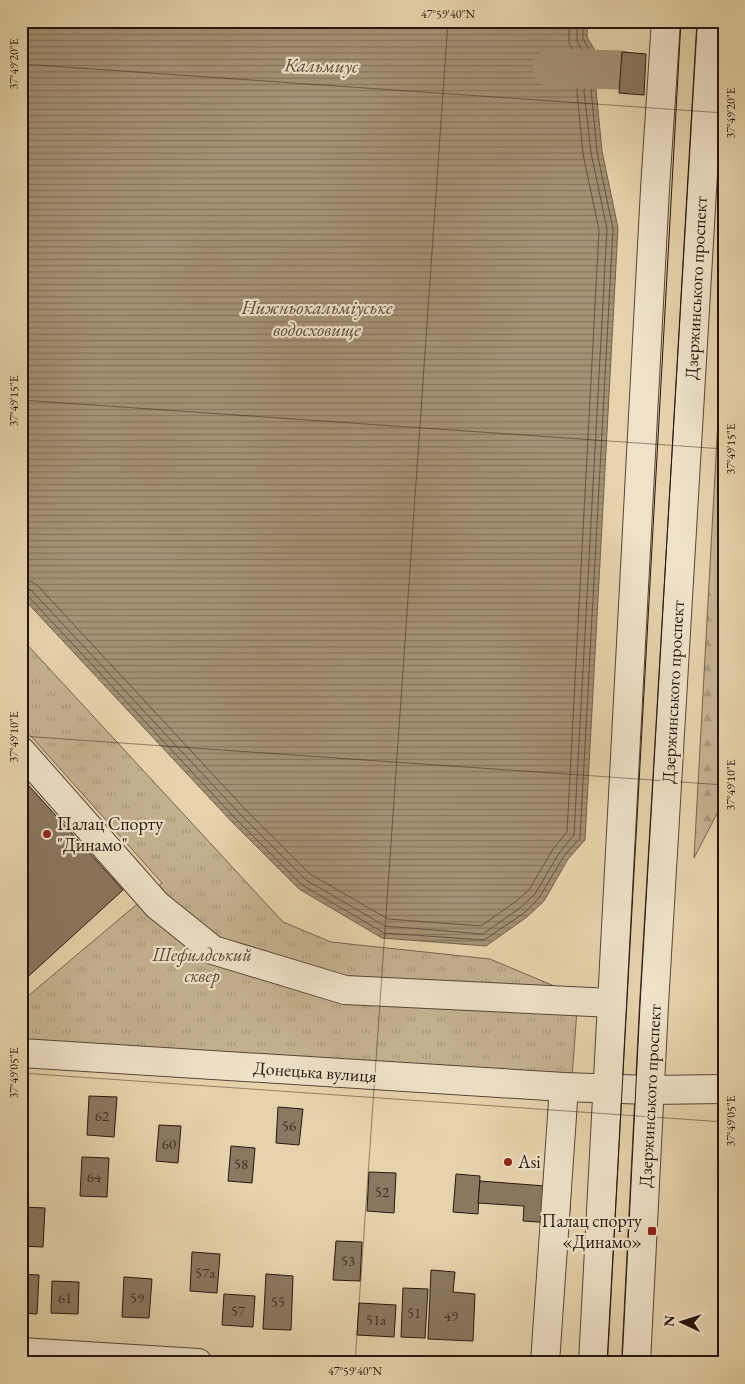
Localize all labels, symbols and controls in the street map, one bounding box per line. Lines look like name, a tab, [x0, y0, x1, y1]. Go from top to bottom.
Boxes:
text: 47°59'40"N	[421, 6, 475, 22]
text: 37°49'20"E	[6, 38, 22, 90]
water label: Кальмиус	[283, 52, 359, 79]
text: 37°49'20"E	[723, 87, 739, 139]
street label: Дзержинського проспект	[679, 195, 712, 380]
water label: Нижньокальміуське водосховище	[241, 295, 393, 342]
text: 37°49'15"E	[6, 375, 22, 427]
text: 37°49'15"E	[723, 423, 739, 475]
street label: Дзержинського проспект	[656, 599, 689, 784]
text: 37°49'10"E	[6, 711, 22, 763]
text: 37°49'10"E	[723, 759, 739, 811]
place label: Палац Спорту "Динамо"	[57, 812, 163, 856]
marker: Палац Спорту "Динамо"	[41, 828, 53, 840]
park label: Шефилдський сквер	[151, 943, 252, 988]
street label: Дзержинського проспект	[633, 1003, 666, 1188]
text: 37°49'05"E	[6, 1047, 22, 1099]
street label: Донецька вулиця	[253, 1056, 377, 1087]
text: 37°49'05"E	[723, 1095, 739, 1147]
house number: 62	[95, 1106, 110, 1125]
house number: 56	[282, 1116, 296, 1135]
house number: 60	[162, 1134, 176, 1153]
place label: Asi	[517, 1150, 541, 1173]
house number: 58	[234, 1154, 248, 1173]
marker: Asi	[502, 1156, 514, 1168]
house number: 64	[87, 1167, 102, 1186]
house number: 52	[375, 1182, 390, 1201]
place label: Палац спорту «Динамо»	[542, 1209, 642, 1253]
marker: Палац спорту «Динамо»	[646, 1225, 658, 1237]
house number: 53	[341, 1251, 355, 1270]
house number: 57а	[195, 1263, 215, 1282]
house number: 61	[58, 1288, 72, 1307]
house number: 59	[130, 1288, 144, 1307]
house number: 55	[271, 1292, 285, 1311]
north arrow	[658, 1296, 708, 1346]
house number: 57	[231, 1301, 246, 1320]
house number: 51	[407, 1303, 421, 1322]
house number: 49	[444, 1306, 458, 1325]
house number: 51а	[366, 1310, 386, 1329]
text: N	[660, 1314, 678, 1327]
text: 47°59'40"N	[328, 1363, 382, 1379]

